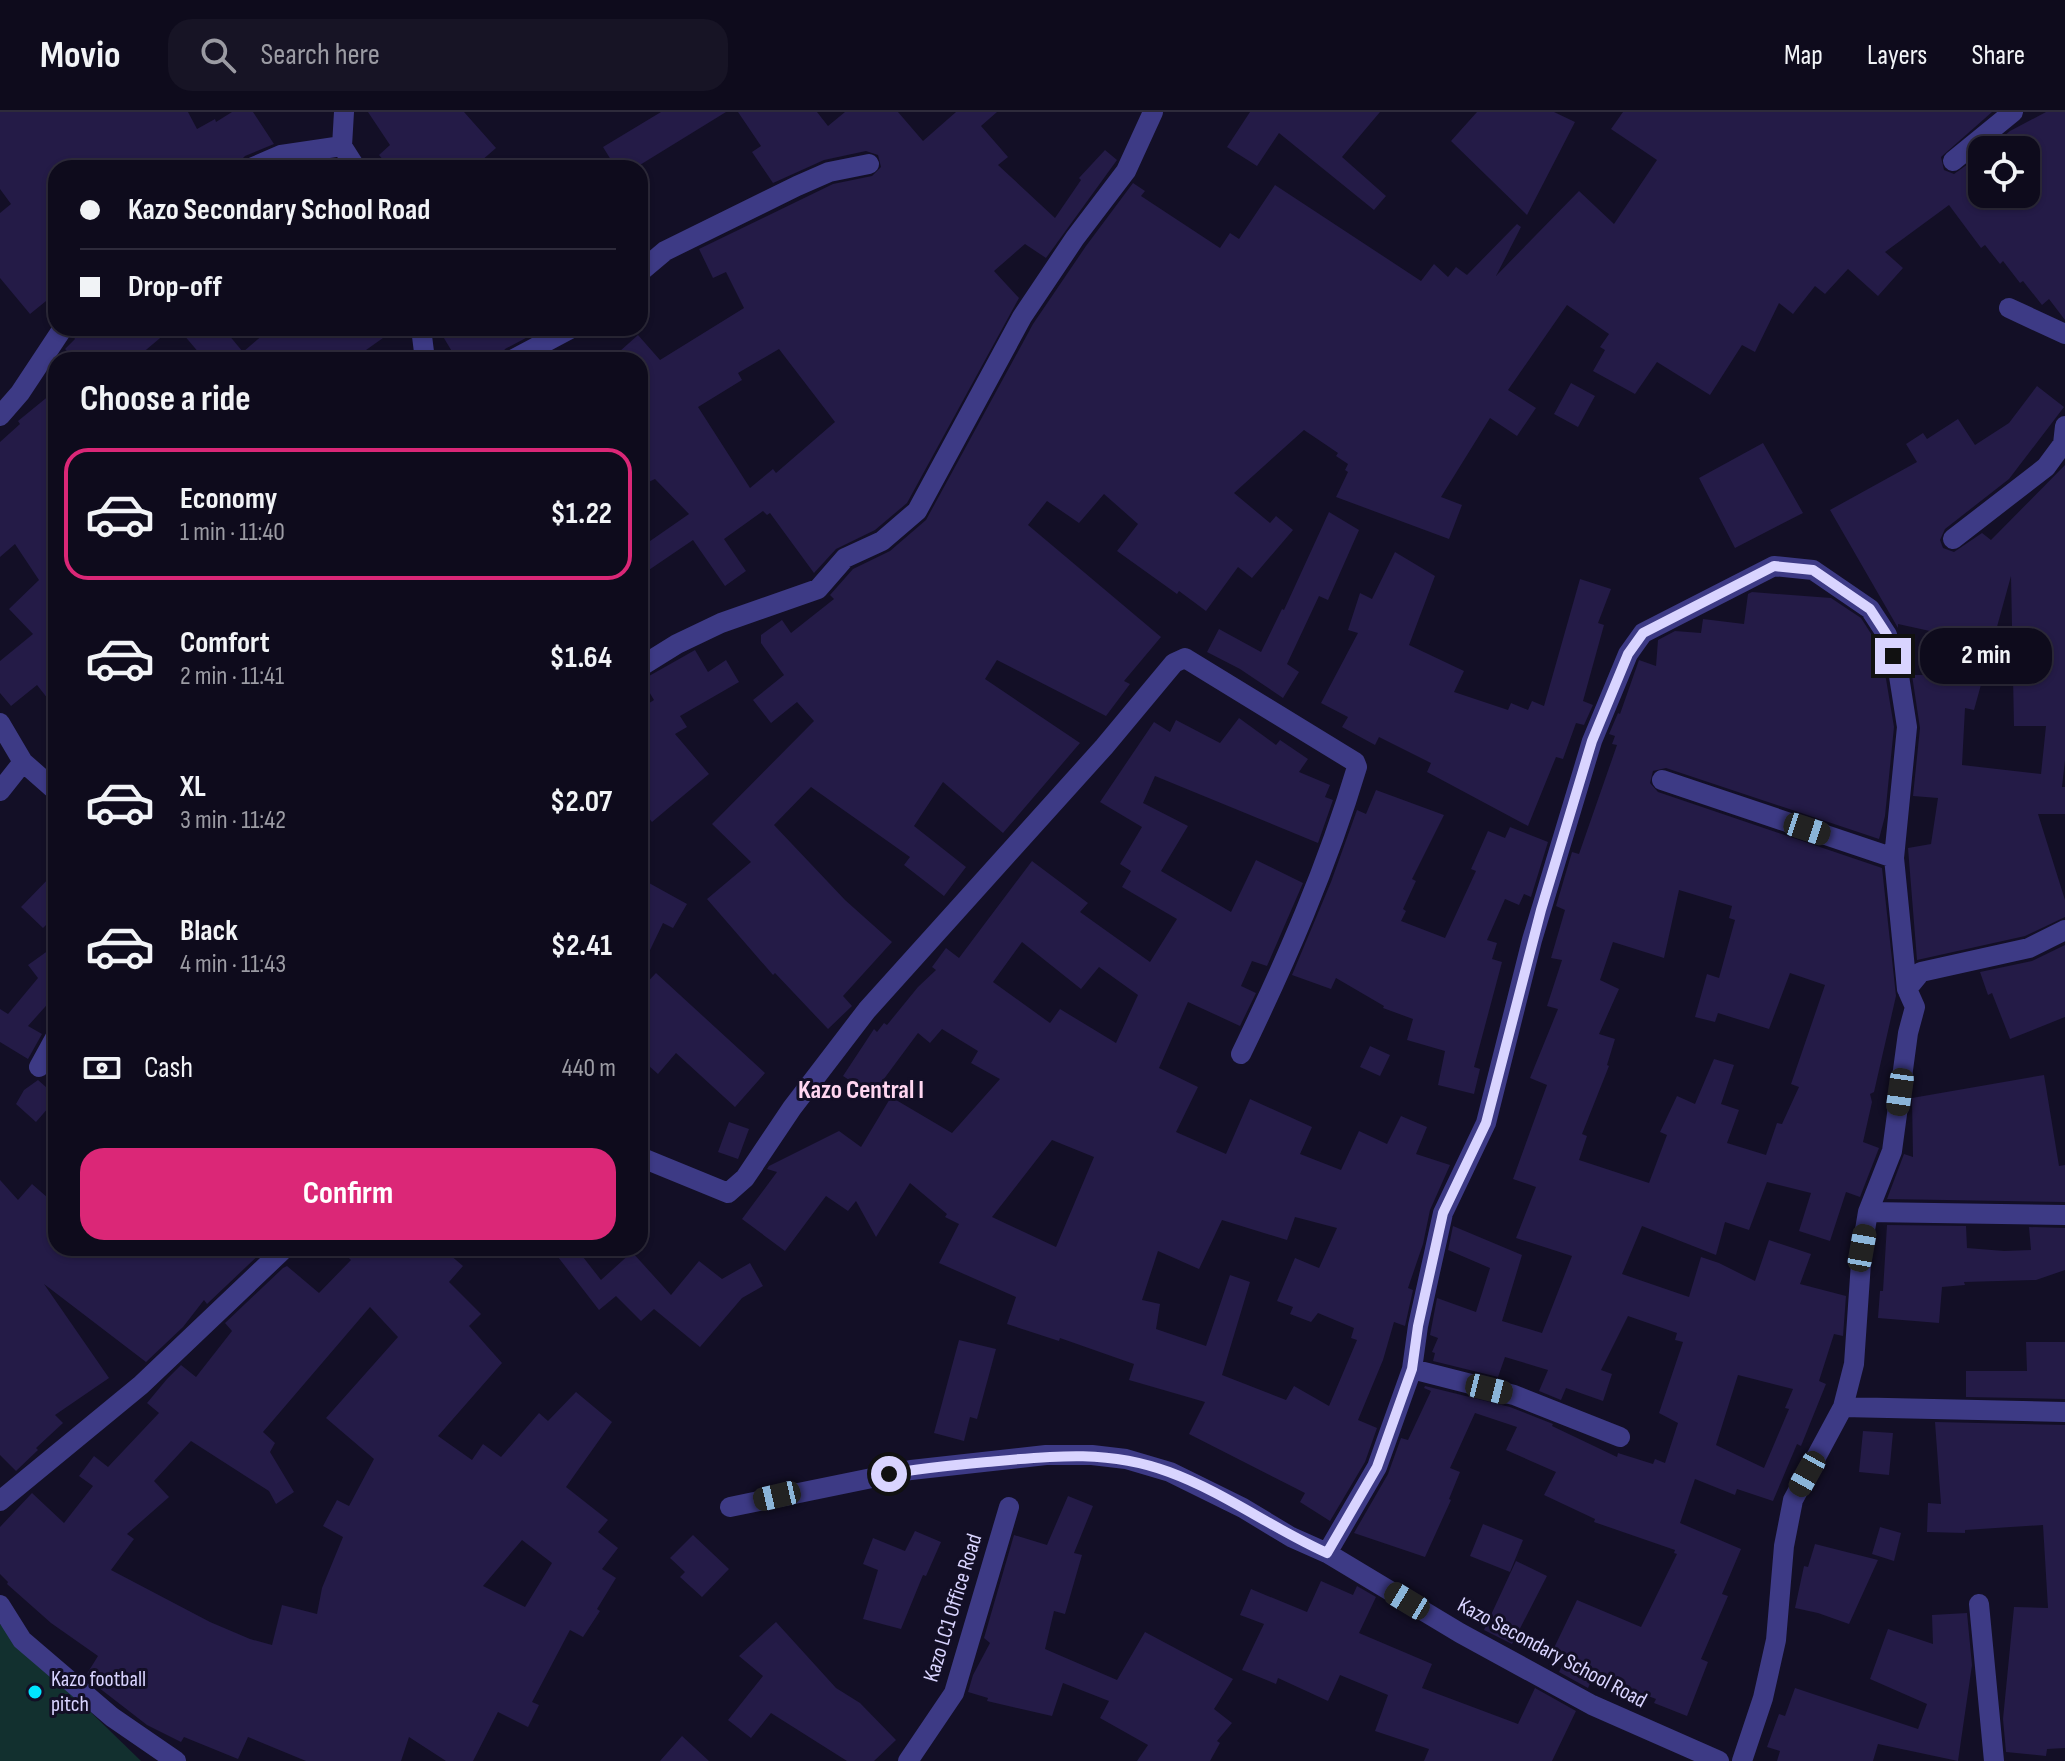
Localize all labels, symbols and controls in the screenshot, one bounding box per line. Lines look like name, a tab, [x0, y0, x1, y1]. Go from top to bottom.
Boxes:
search box	[168, 19, 728, 91]
text: Movio	[40, 33, 120, 78]
icon: search	[196, 33, 240, 77]
text: Search here	[260, 37, 380, 73]
text: Map	[1784, 39, 1823, 72]
text: Layers	[1867, 39, 1927, 72]
text: Share	[1971, 39, 2025, 72]
map controls	[1968, 136, 2040, 208]
button: locate	[1968, 136, 2040, 208]
text: Kazo Secondary School Road	[128, 192, 430, 228]
text: Drop-off	[128, 269, 222, 305]
text: Choose a ride	[80, 378, 251, 421]
icon: car	[84, 478, 156, 550]
text: Economy	[180, 481, 277, 517]
text: $1.22	[550, 496, 612, 532]
text: 1 min · 11:40	[180, 517, 285, 548]
icon: car	[84, 622, 156, 694]
text: Comfort	[180, 625, 270, 661]
callout: 2 min	[1921, 628, 2053, 684]
route end	[1875, 638, 1911, 674]
text: $1.64	[550, 640, 612, 676]
text: 2 min	[1961, 640, 2011, 671]
text: 2 min · 11:41	[180, 661, 284, 692]
icon: car	[84, 766, 156, 838]
text: XL	[180, 769, 206, 805]
text: $2.07	[550, 784, 612, 820]
text: 3 min · 11:42	[180, 805, 286, 836]
car	[1780, 810, 1834, 848]
icon: car	[84, 910, 156, 982]
text: Black	[180, 913, 238, 949]
text: $2.41	[551, 928, 612, 964]
text: 4 min · 11:43	[180, 949, 286, 980]
icon: cash	[80, 1046, 124, 1090]
text: Cash	[144, 1050, 193, 1086]
text: 440 m	[562, 1053, 616, 1084]
car	[1885, 1067, 1915, 1117]
district label: Kazo Central I	[798, 1075, 924, 1106]
button: Confirm	[80, 1148, 616, 1240]
car	[1846, 1222, 1878, 1274]
car	[1463, 1372, 1515, 1406]
car	[1785, 1447, 1829, 1501]
route start	[871, 1456, 907, 1492]
car	[751, 1479, 803, 1513]
street label: Kazo LC1 Office Road	[918, 1531, 988, 1685]
car	[1380, 1578, 1434, 1624]
street label: Kazo Secondary School Road	[1453, 1592, 1651, 1714]
place label: Kazo football pitch	[51, 1666, 146, 1718]
marker: Kazo football pitch	[26, 1683, 44, 1701]

